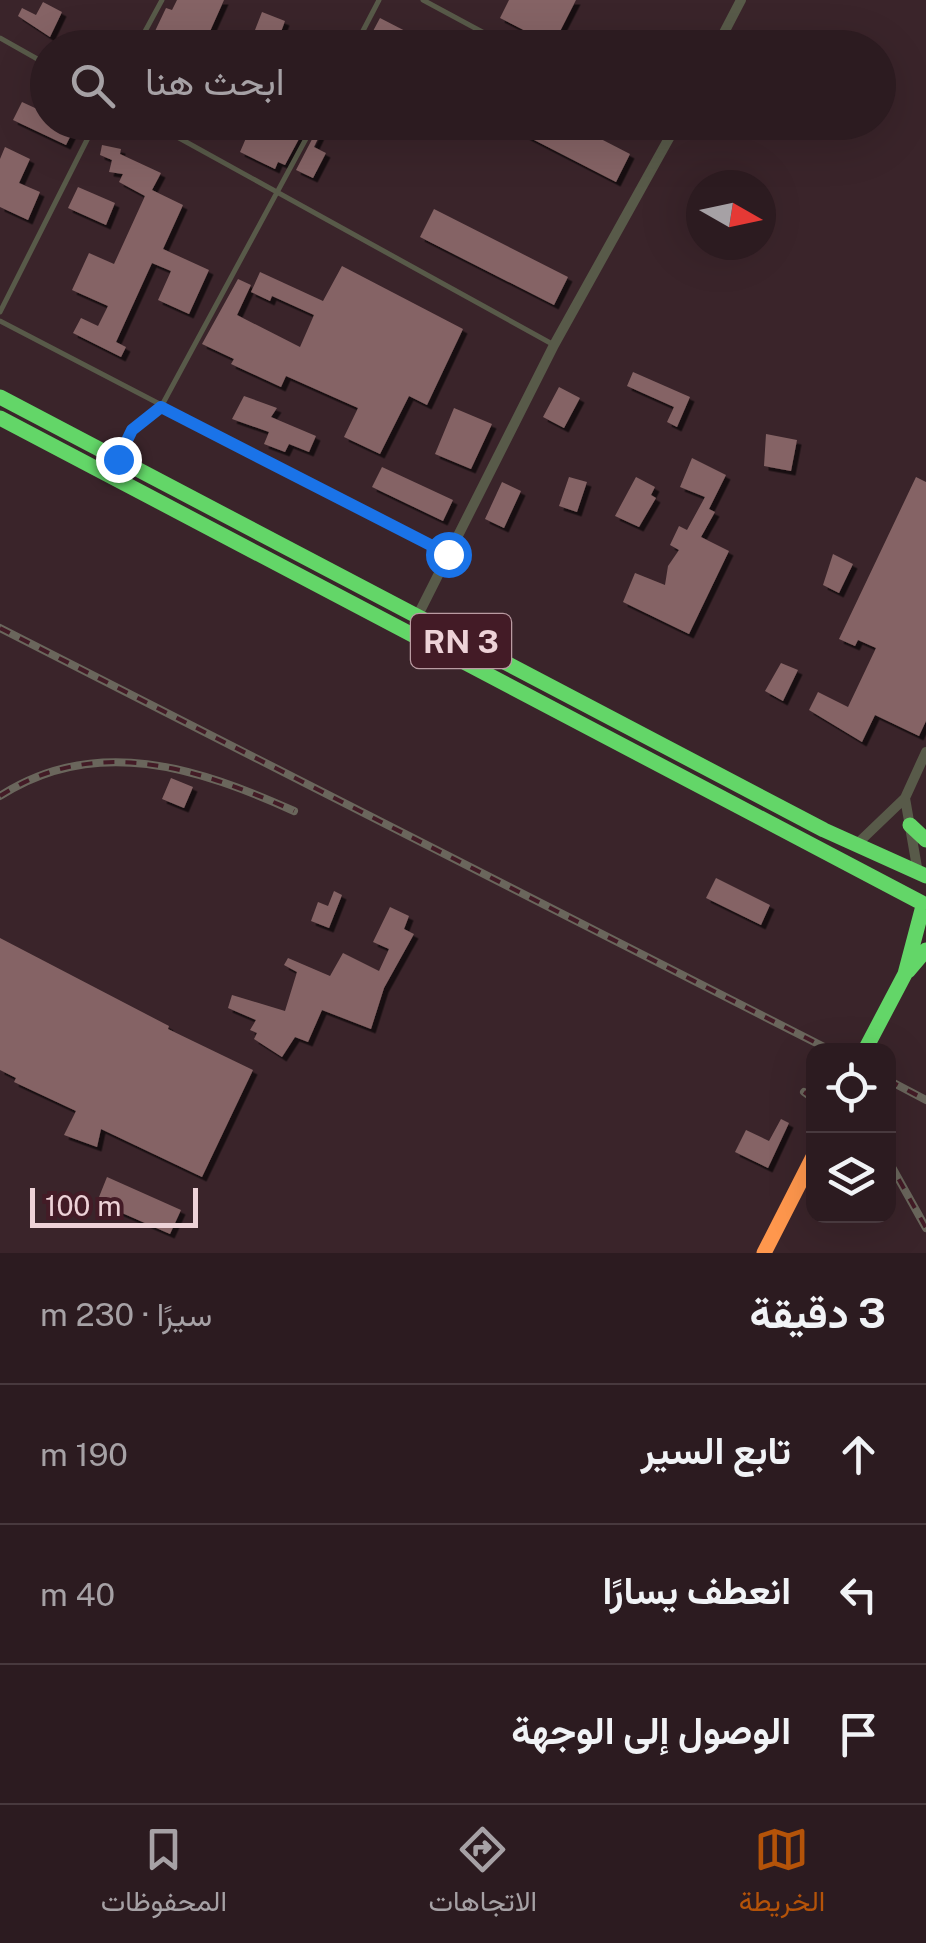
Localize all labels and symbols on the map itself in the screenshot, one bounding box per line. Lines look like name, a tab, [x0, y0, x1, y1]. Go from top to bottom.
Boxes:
north arrow	[686, 170, 776, 260]
route end	[96, 437, 142, 483]
route start	[426, 532, 472, 578]
road number: RN 3	[411, 614, 511, 668]
scale bar	[30, 1183, 198, 1228]

